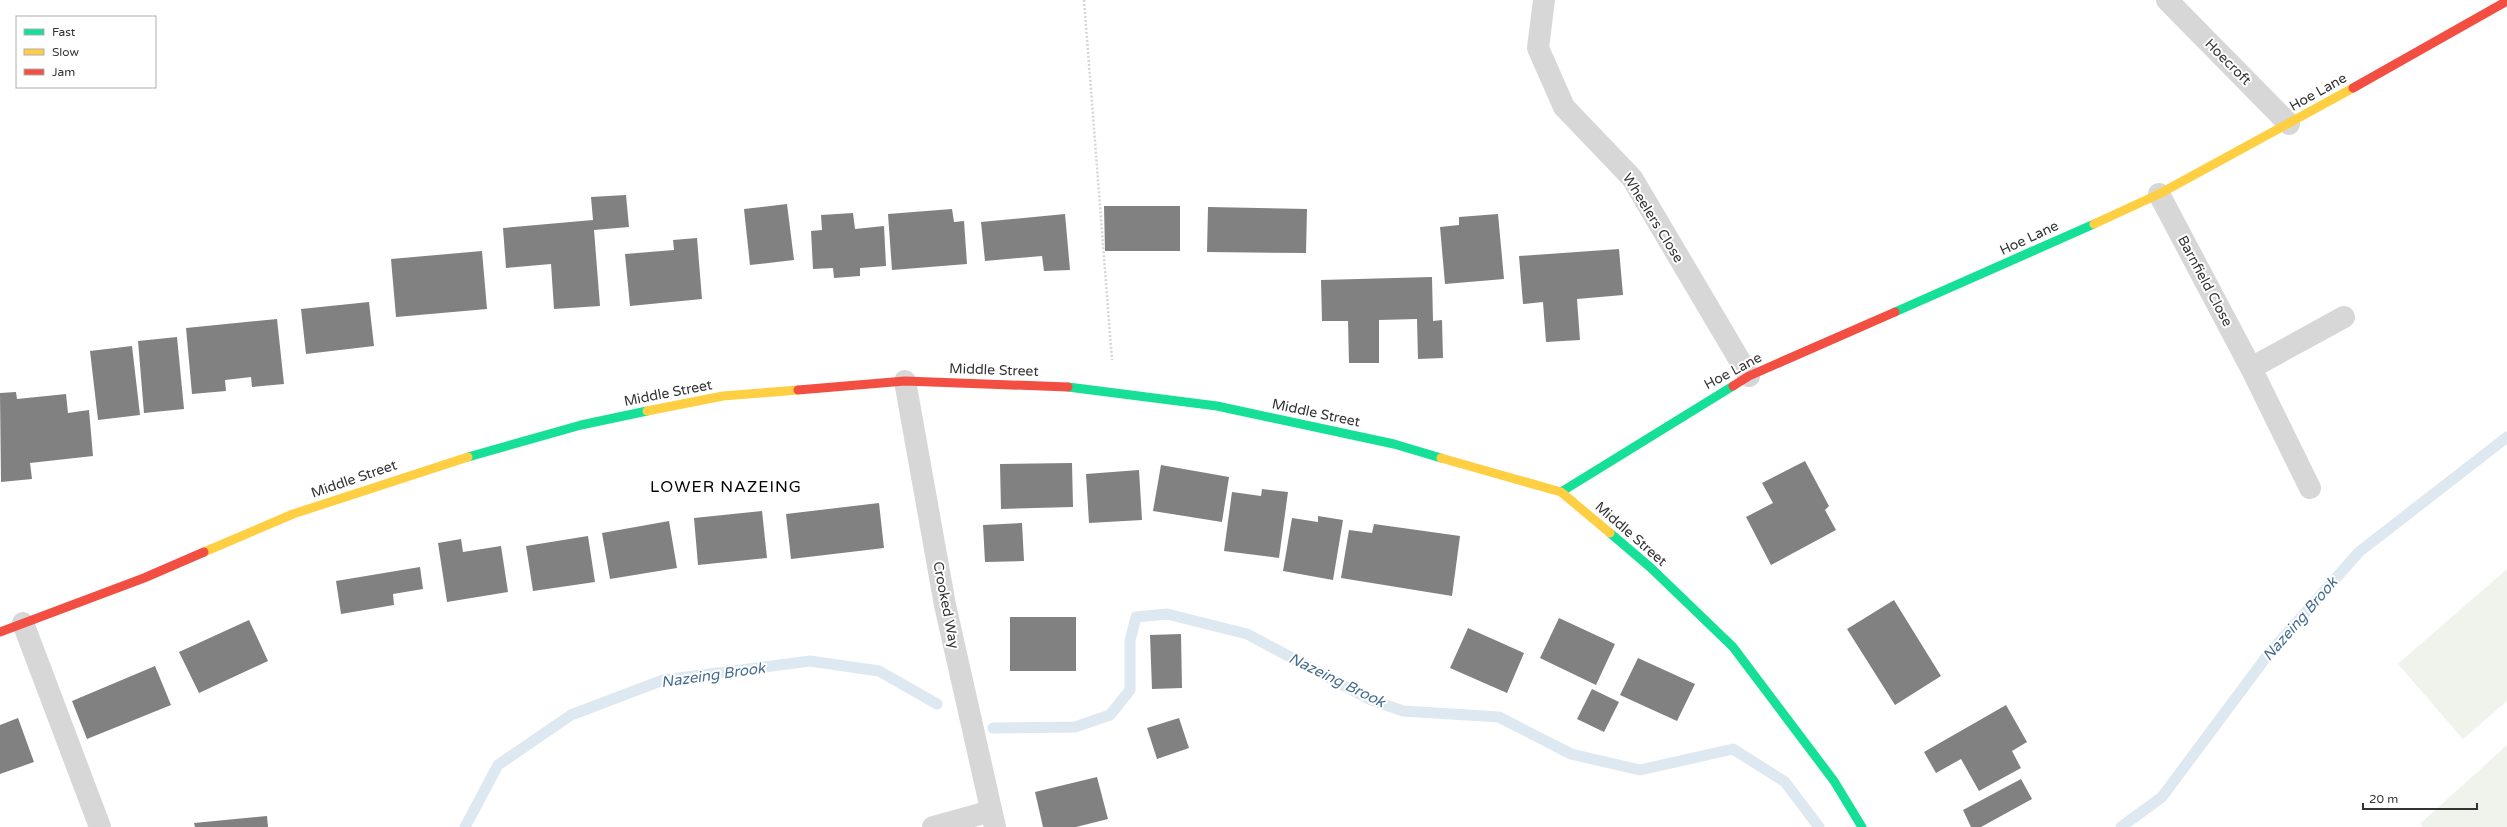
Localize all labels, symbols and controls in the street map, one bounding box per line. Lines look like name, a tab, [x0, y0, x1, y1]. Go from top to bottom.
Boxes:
legend	[16, 16, 156, 88]
text: Fast	[52, 25, 76, 39]
street label: Hoecroft	[2201, 35, 2255, 89]
text: Slow	[52, 45, 79, 59]
text: Jam	[52, 65, 75, 79]
street label: Hoe Lane	[2286, 69, 2350, 115]
street label: Wheelers Close	[1619, 170, 1687, 266]
street label: Hoe Lane	[1997, 217, 2061, 259]
street label: Barnfield Close	[2174, 233, 2236, 329]
street label: Hoe Lane	[1701, 349, 1765, 393]
street label: Middle Street	[949, 360, 1040, 380]
street label: Middle Street	[622, 376, 714, 410]
street label: Middle Street	[1270, 395, 1362, 431]
street label: Middle Street	[309, 456, 400, 502]
district label: LOWER NAZEING	[650, 477, 802, 497]
street label: Middle Street	[1592, 498, 1671, 570]
street label: Crooked Way	[929, 560, 963, 651]
water label: Nazeing Brook	[2259, 572, 2342, 664]
water label: Nazeing Brook	[1286, 649, 1390, 712]
water label: Nazeing Brook	[660, 659, 768, 691]
scale bar	[2363, 785, 2477, 811]
text: 20 m	[2369, 792, 2398, 806]

